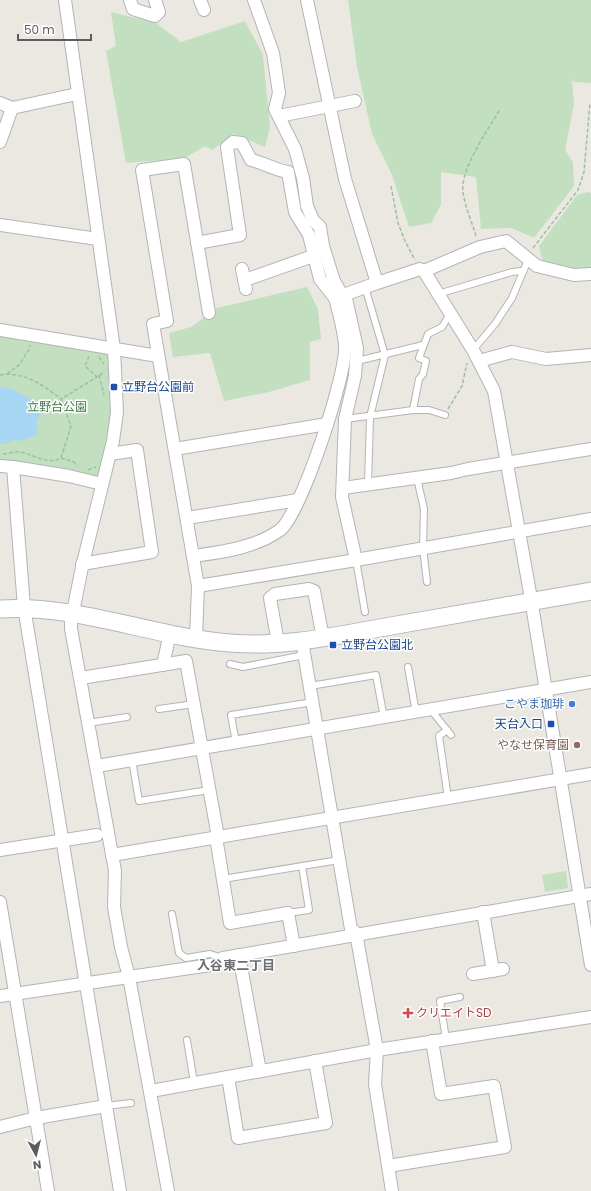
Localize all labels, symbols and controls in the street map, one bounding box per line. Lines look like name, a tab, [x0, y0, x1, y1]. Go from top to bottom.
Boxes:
scale bar	[18, 16, 91, 42]
text: 50 m	[24, 21, 55, 38]
place label: 立野台公園前	[122, 378, 194, 395]
marker: 立野台公園前	[109, 382, 119, 392]
park label: 立野台公園	[27, 398, 87, 415]
place label: 立野台公園北	[341, 636, 413, 653]
marker: 立野台公園北	[328, 640, 338, 650]
place label: こやま珈琲	[504, 695, 564, 712]
marker: こやま珈琲	[567, 699, 577, 709]
place label: 天台入口	[495, 715, 543, 732]
marker: 天台入口	[546, 719, 556, 729]
place label: やなせ保育園	[497, 736, 569, 753]
marker: やなせ保育園	[572, 740, 582, 750]
district label: 入谷東二丁目	[197, 956, 275, 975]
place label: クリエイトSD	[416, 1004, 492, 1021]
marker: クリエイトSD	[403, 1008, 413, 1018]
north arrow	[16, 1135, 56, 1175]
text: N	[32, 1156, 42, 1173]

